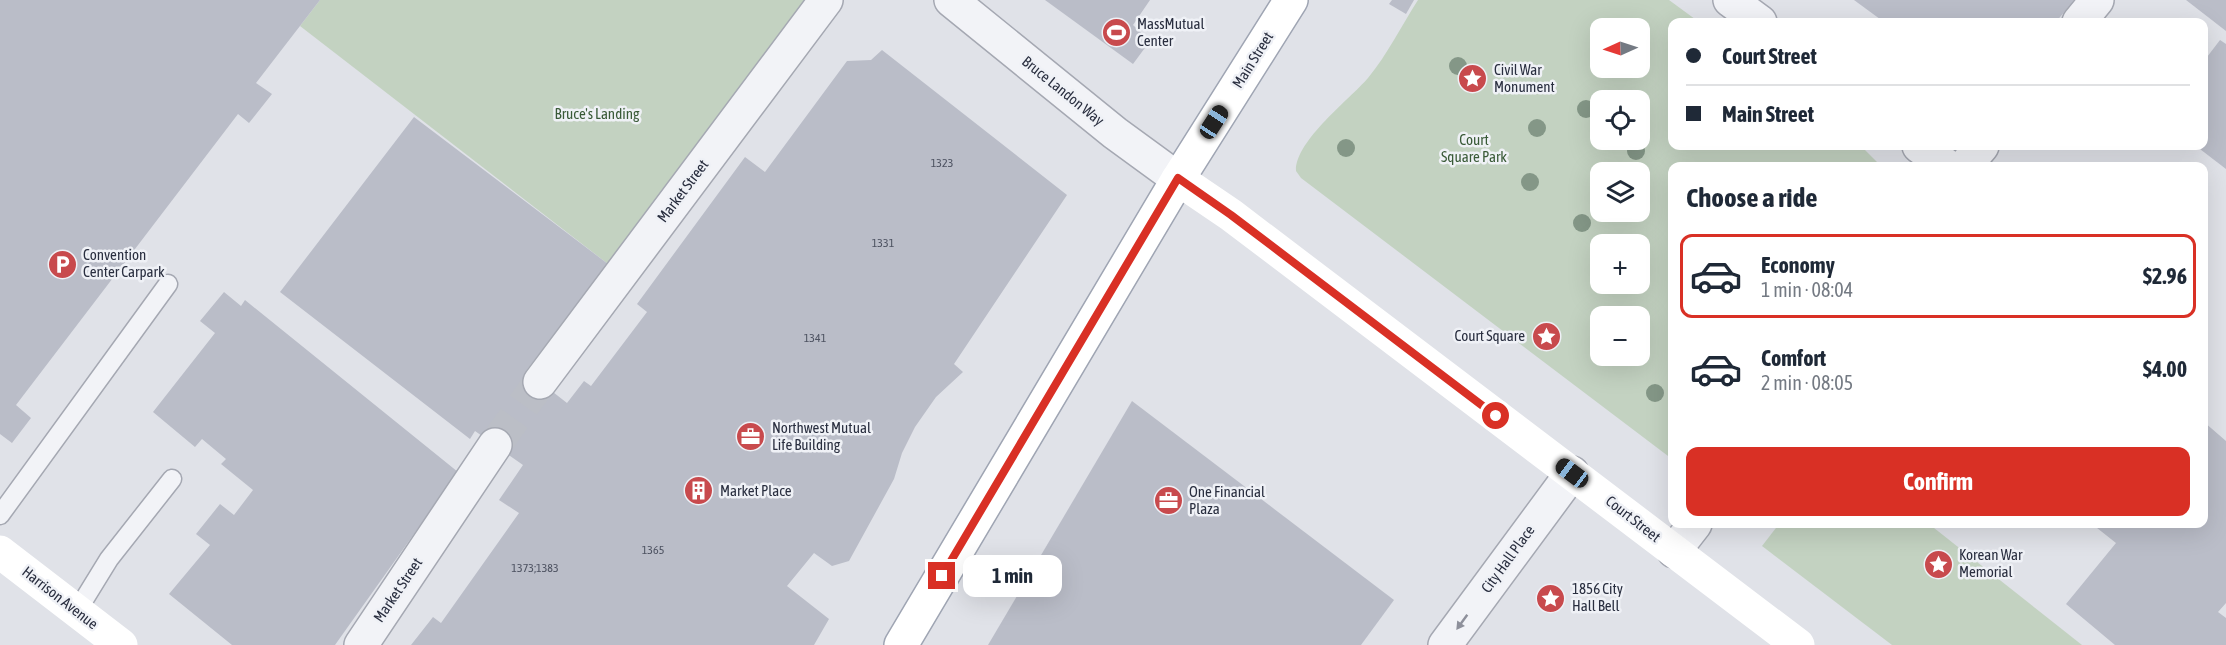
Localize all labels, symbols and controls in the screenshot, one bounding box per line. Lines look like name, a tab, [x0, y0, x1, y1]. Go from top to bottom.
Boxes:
place label: MassMutual Center	[1137, 15, 1204, 49]
sports icon: MassMutual Center	[1100, 17, 1132, 49]
north arrow	[1590, 18, 1650, 78]
map controls	[1590, 18, 1650, 366]
street label: Main Street	[1229, 29, 1276, 91]
text: Court Street	[1722, 43, 1817, 69]
street label: Bruce Landon Way	[1019, 52, 1108, 129]
place label: Civil War Monument	[1494, 61, 1555, 95]
place icon: Civil War Monument	[1457, 63, 1489, 95]
button: locate	[1590, 90, 1650, 150]
text: Main Street	[1722, 101, 1814, 127]
car	[1197, 102, 1231, 142]
park label: Bruce's Landing	[555, 105, 640, 122]
park label: Court Square Park	[1441, 131, 1507, 165]
street label: Market Street	[654, 156, 712, 225]
house number: 1323	[931, 156, 953, 170]
button: layers	[1590, 162, 1650, 222]
text: Choose a ride	[1686, 182, 1818, 213]
button: +	[1590, 234, 1650, 294]
house number: 1331	[872, 236, 895, 250]
place label: Convention Center Carpark	[83, 246, 165, 280]
parking icon: Convention Center Carpark	[46, 248, 78, 280]
icon: car	[1689, 249, 1743, 303]
text: Economy	[1761, 252, 1835, 278]
text: $2.96	[2143, 263, 2187, 289]
text: 1 min · 08:04	[1761, 278, 1853, 301]
button: −	[1590, 306, 1650, 366]
place icon: Court Square	[1530, 320, 1562, 352]
place label: Court Square	[1454, 327, 1525, 344]
house number: 1341	[804, 331, 827, 345]
icon: car	[1689, 342, 1743, 396]
text: Comfort	[1761, 345, 1826, 371]
text: $4.00	[2143, 356, 2187, 382]
text: 2 min · 08:05	[1761, 371, 1853, 394]
route start	[1482, 402, 1509, 429]
place label: Northwest Mutual Life Building	[772, 419, 871, 453]
office icon: Northwest Mutual Life Building	[735, 421, 767, 453]
button: Confirm	[1686, 447, 2190, 516]
car	[1552, 455, 1592, 491]
building icon: Market Place	[683, 475, 715, 507]
place label: Market Place	[720, 482, 792, 499]
place label: One Financial Plaza	[1189, 483, 1265, 517]
office icon: One Financial Plaza	[1152, 485, 1184, 517]
street label: Court Street	[1603, 492, 1664, 545]
street label: City Hall Place	[1477, 522, 1538, 596]
house number: 1365	[642, 543, 664, 557]
place label: Korean War Memorial	[1959, 546, 2023, 580]
place icon: Korean War Memorial	[1922, 548, 1954, 580]
street label: Market Street	[370, 554, 425, 625]
callout: 1 min	[963, 555, 1062, 597]
house number: 1373;1383	[511, 561, 559, 575]
route end	[928, 562, 955, 589]
street label: Harrison Avenue	[19, 563, 102, 632]
text: 1 min	[992, 564, 1033, 587]
place label: 1856 City Hall Bell	[1572, 580, 1623, 614]
place icon: 1856 City Hall Bell	[1535, 582, 1567, 614]
one-way arrow	[1456, 613, 1468, 629]

